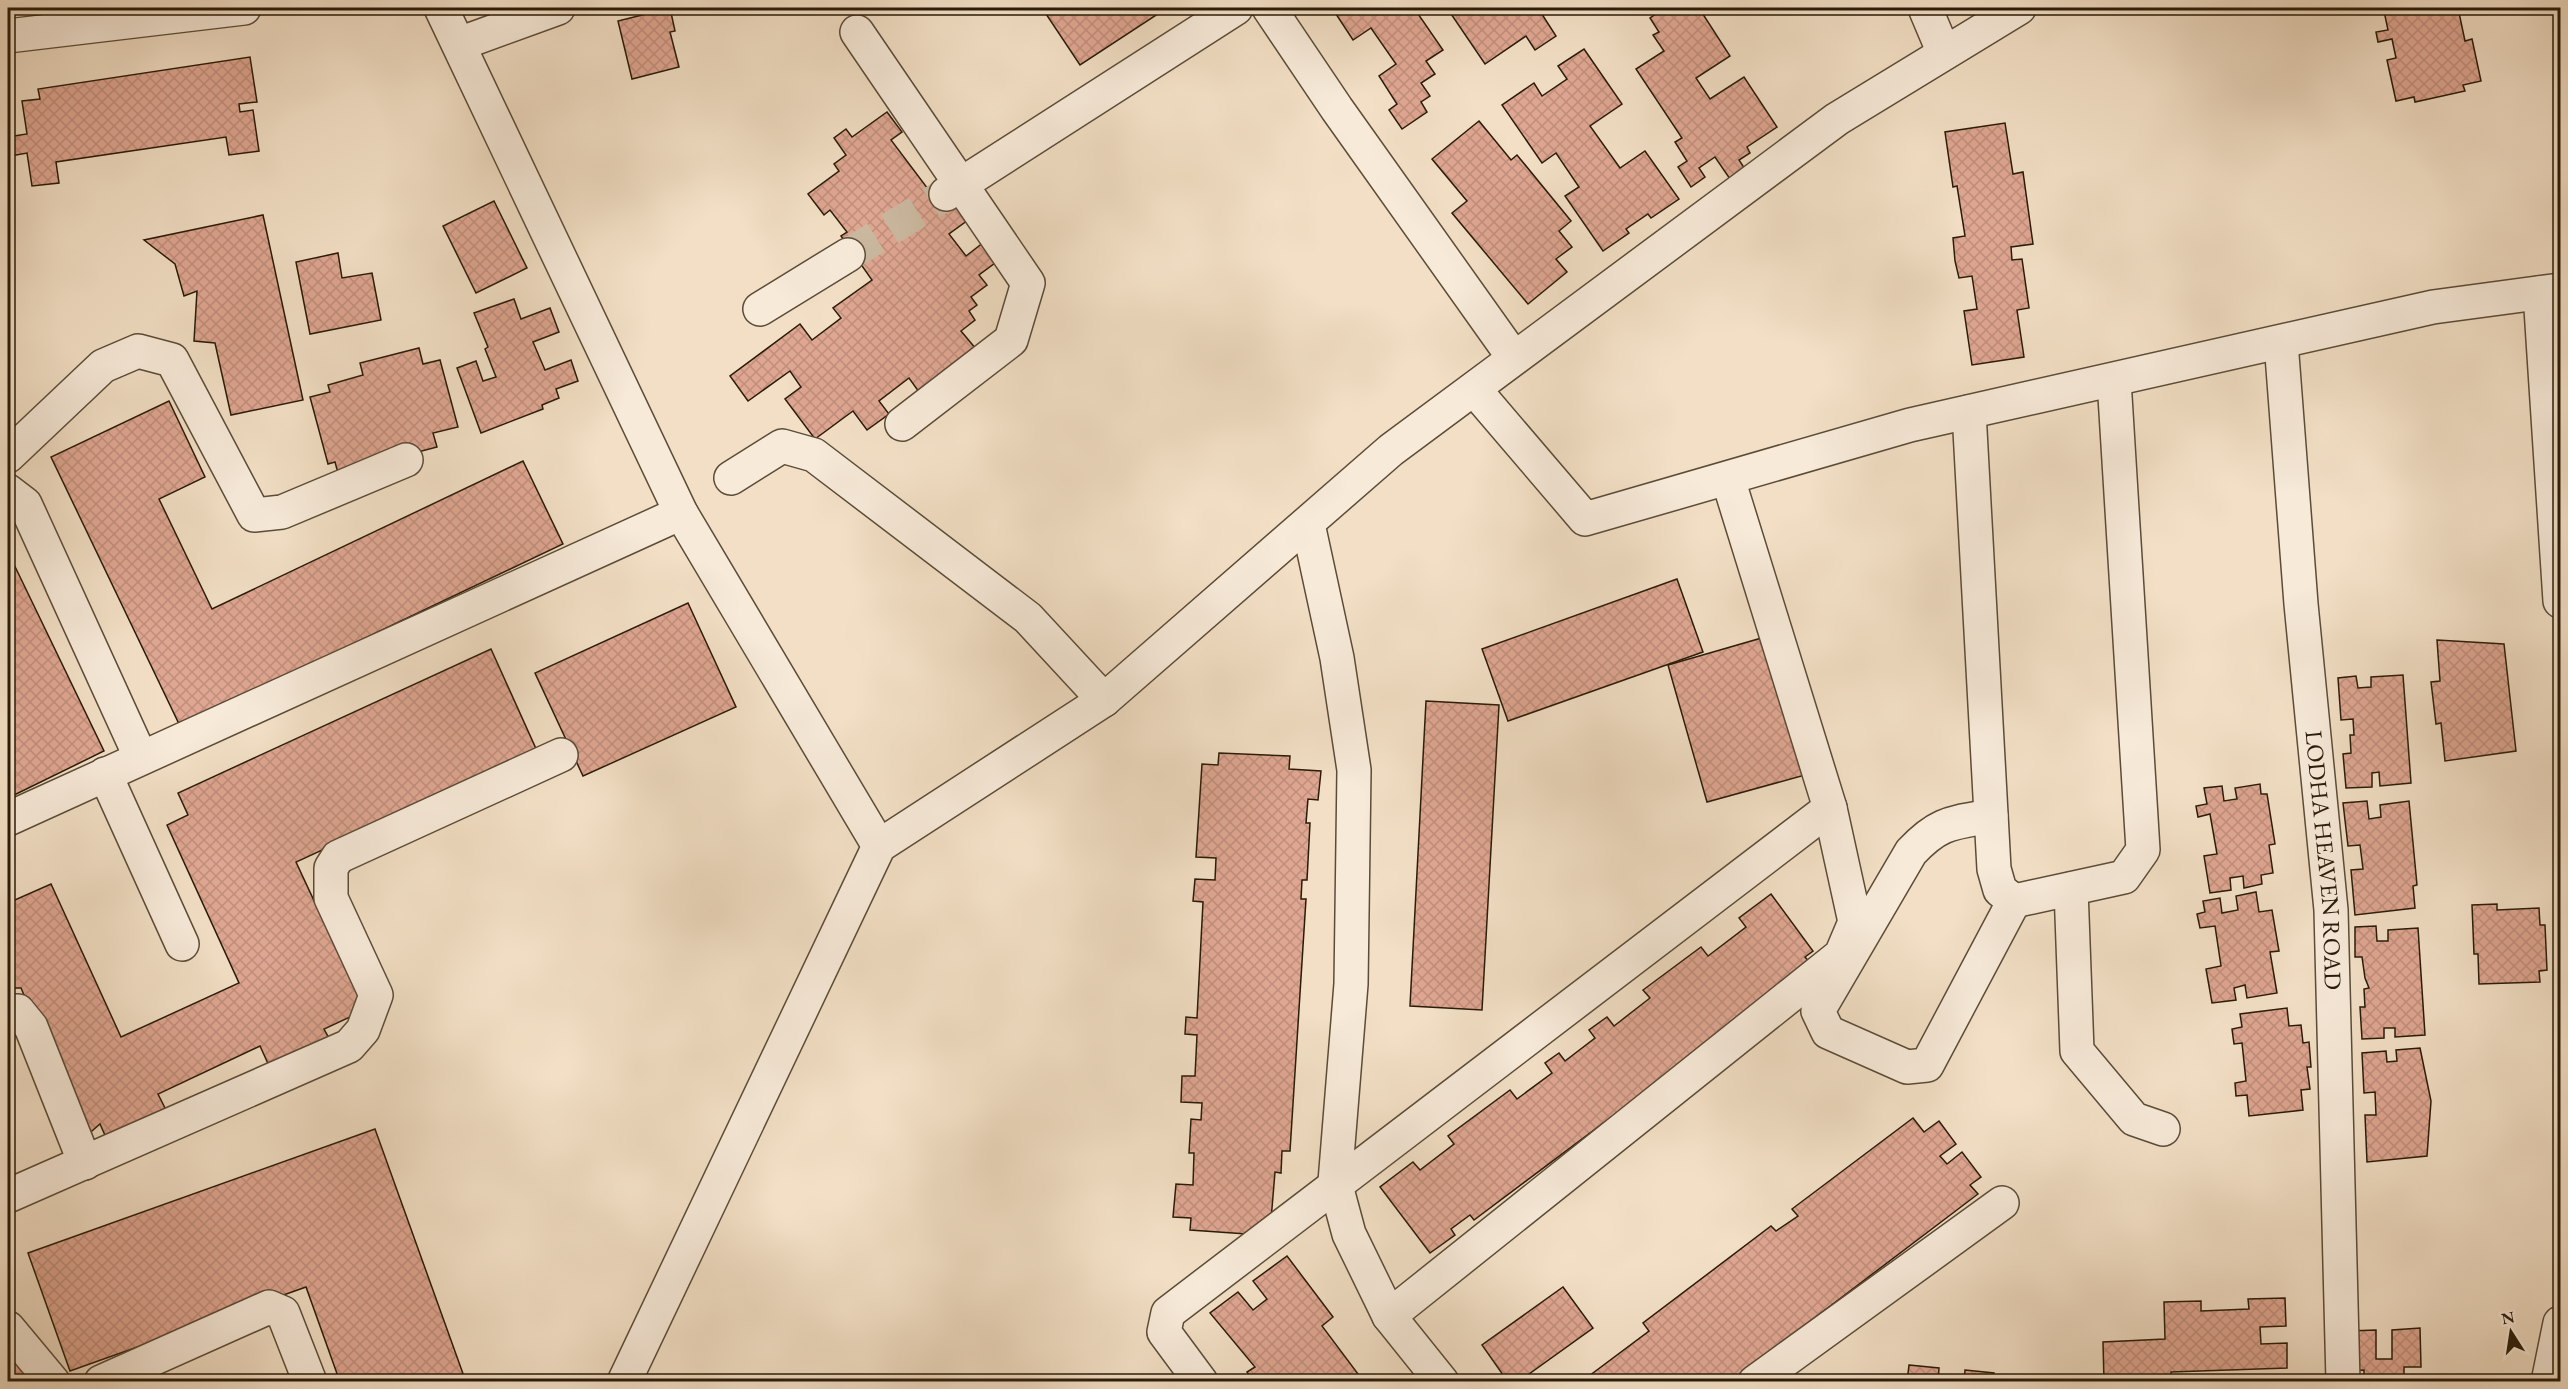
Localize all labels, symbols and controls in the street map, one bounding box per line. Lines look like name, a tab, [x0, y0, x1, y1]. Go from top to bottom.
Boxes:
street label: LODHA HEAVEN ROAD	[2298, 729, 2349, 990]
north arrow	[2481, 1302, 2541, 1362]
text: N	[2499, 1306, 2517, 1329]

